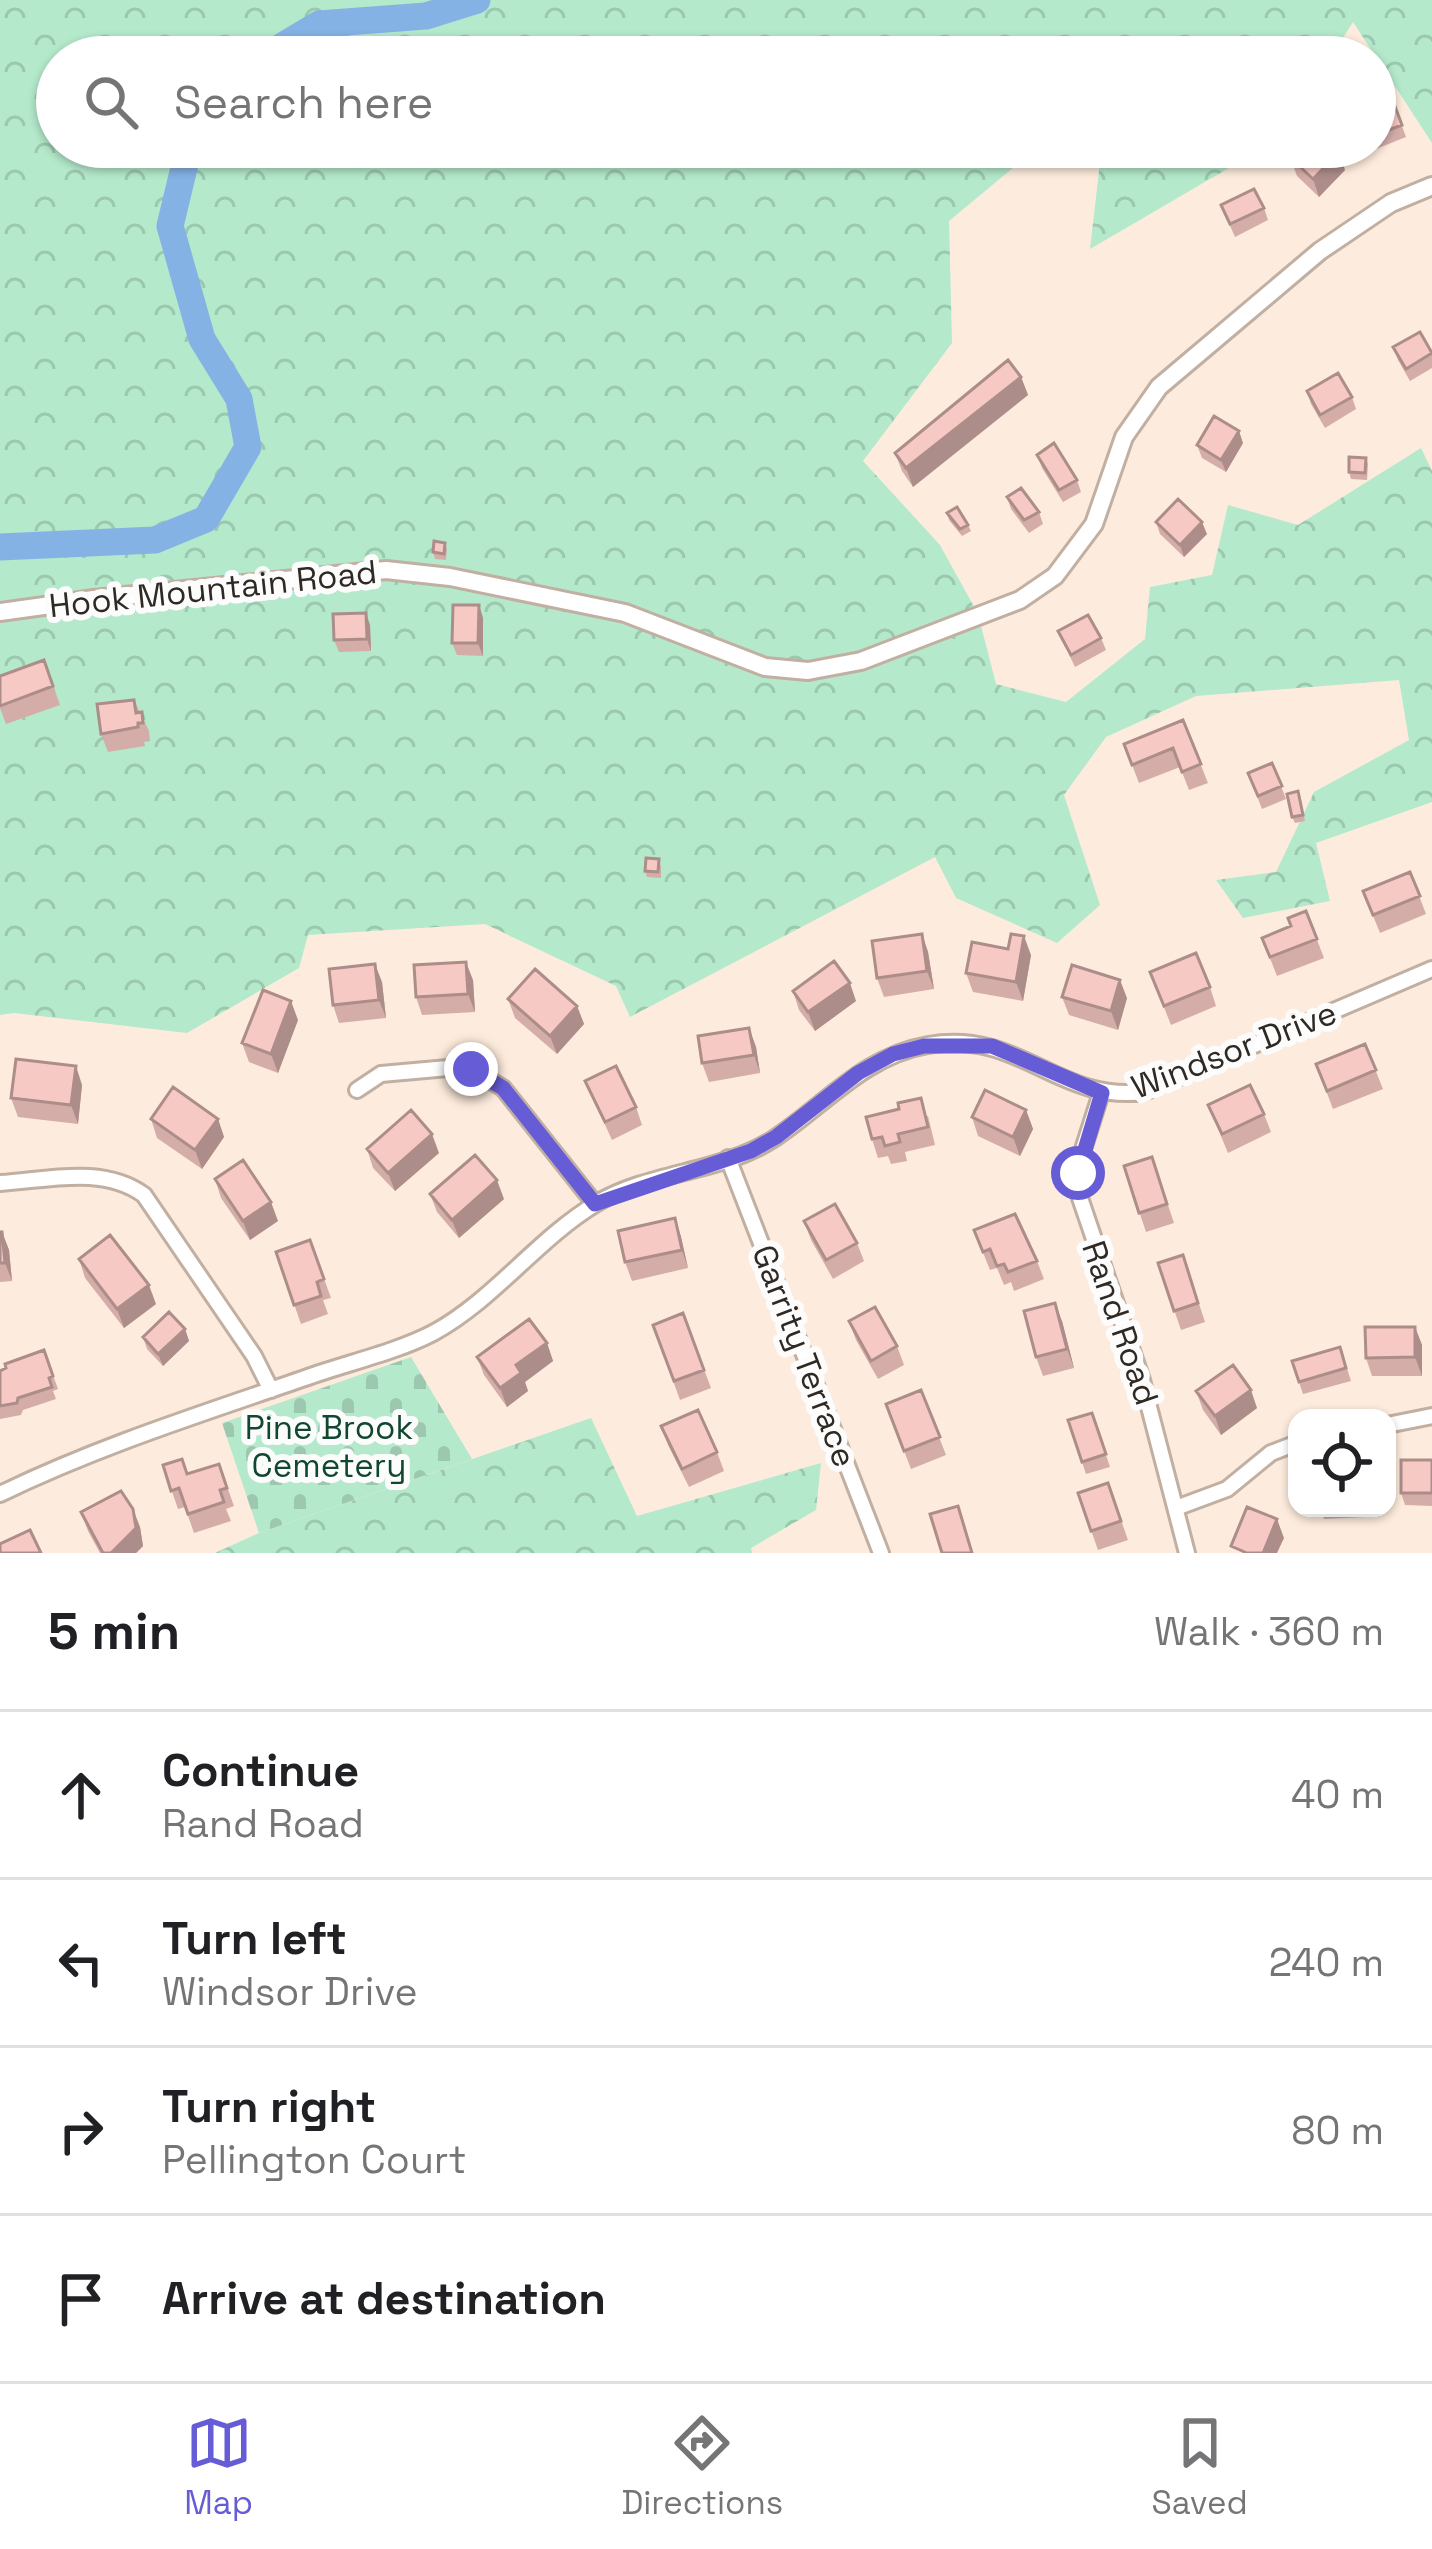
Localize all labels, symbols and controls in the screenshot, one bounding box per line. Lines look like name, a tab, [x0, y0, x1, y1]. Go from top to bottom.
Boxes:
search box	[36, 36, 1396, 168]
icon: search	[78, 69, 144, 135]
text: Search here	[174, 74, 433, 131]
street label: Hook Mountain Road	[47, 551, 379, 627]
street label: Windsor Drive	[1126, 992, 1342, 1108]
route end	[444, 1042, 498, 1096]
route start	[1051, 1146, 1105, 1200]
street label: Rand Road	[1072, 1235, 1168, 1411]
street label: Garrity Terrace	[742, 1239, 866, 1473]
park label: Pine Brook Cemetery	[245, 1407, 413, 1487]
map controls	[1288, 1409, 1396, 1517]
button: locate	[1288, 1409, 1396, 1517]
text: 5 min	[48, 1599, 180, 1664]
text: Walk · 360 m	[1154, 1607, 1384, 1656]
text: Continue	[162, 1742, 359, 1799]
icon: ahead	[48, 1762, 114, 1828]
text: 40 m	[1291, 1770, 1384, 1819]
text: Rand Road	[162, 1799, 364, 1848]
text: Turn left	[162, 1910, 347, 1967]
icon: left	[48, 1930, 114, 1996]
text: 240 m	[1269, 1938, 1384, 1987]
text: Windsor Drive	[162, 1967, 418, 2016]
text: Turn right	[162, 2078, 376, 2135]
icon: right	[48, 2098, 114, 2164]
text: 80 m	[1291, 2106, 1384, 2155]
text: Pellington Court	[162, 2135, 466, 2184]
icon: arrive	[48, 2266, 114, 2332]
text: Arrive at destination	[162, 2270, 606, 2327]
tab: Map	[184, 2410, 253, 2524]
tab: Directions	[621, 2410, 783, 2524]
tab: Saved	[1152, 2410, 1248, 2524]

